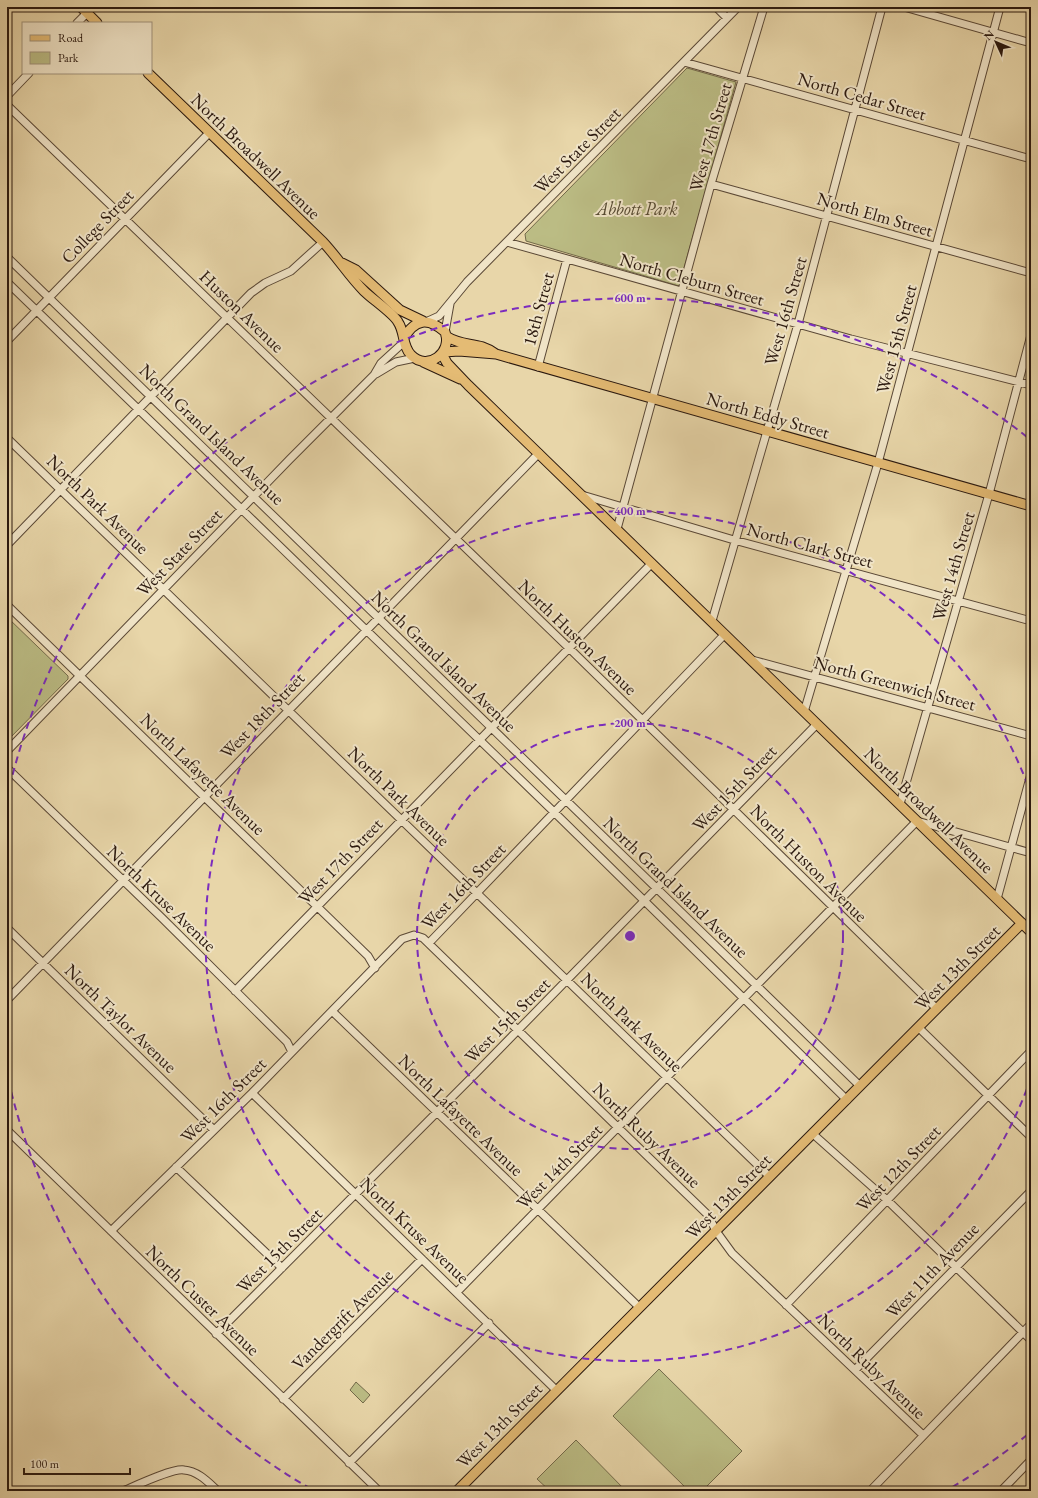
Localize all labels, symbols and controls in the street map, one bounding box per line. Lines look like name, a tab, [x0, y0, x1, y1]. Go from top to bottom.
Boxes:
legend	[22, 22, 152, 74]
north arrow	[976, 22, 1016, 62]
text: N	[981, 27, 997, 43]
text: Road	[58, 30, 84, 46]
text: Park	[58, 50, 79, 66]
street label: North Cedar Street	[795, 67, 929, 125]
street label: West 17th Street	[683, 80, 737, 194]
street label: North Broadwell Avenue	[186, 88, 326, 224]
street label: West State Street	[529, 101, 626, 198]
street label: College Street	[56, 184, 139, 268]
street label: North Elm Street	[814, 186, 936, 242]
park label: Abbott Park	[594, 197, 678, 220]
street label: North Cleburn Street	[617, 247, 767, 311]
street label: West 16th Street	[758, 254, 812, 368]
street label: Huston Avenue	[195, 265, 289, 357]
street label: 18th Street	[517, 269, 559, 348]
street label: West 15th Street	[870, 282, 922, 396]
text: 600 m	[614, 290, 646, 306]
street label: North Grand Island Avenue	[134, 359, 290, 509]
street label: North Eddy Street	[704, 386, 832, 444]
street label: North Park Avenue	[42, 449, 154, 559]
street label: West State Street	[131, 503, 227, 601]
text: 400 m	[614, 503, 646, 519]
street label: West 14th Street	[926, 509, 980, 623]
street label: North Clark Street	[744, 517, 876, 573]
street label: North Huston Avenue	[514, 574, 642, 700]
street label: North Grand Island Avenue	[366, 586, 522, 736]
street label: North Greenwich Street	[812, 650, 979, 716]
street label: West 18th Street	[215, 666, 309, 763]
street label: North Lafayette Avenue	[135, 708, 271, 840]
text: 200 m	[614, 715, 646, 731]
street label: West 15th Street	[687, 739, 781, 836]
street label: North Park Avenue	[343, 741, 455, 851]
street label: North Broadwell Avenue	[859, 742, 999, 878]
street label: North Huston Avenue	[745, 799, 873, 927]
street label: West 17th Street	[293, 812, 387, 909]
street label: North Grand Island Avenue	[598, 812, 754, 962]
street label: West 16th Street	[416, 837, 510, 934]
street label: North Kruse Avenue	[102, 840, 222, 956]
street label: West 13th Street	[909, 919, 1005, 1015]
centre of rings	[623, 929, 637, 943]
street label: North Taylor Avenue	[60, 959, 182, 1077]
street label: North Park Avenue	[576, 967, 688, 1077]
street label: West 15th Street	[459, 972, 555, 1068]
street label: North Lafayette Avenue	[393, 1049, 529, 1181]
street label: West 16th Street	[175, 1052, 271, 1148]
street label: North Ruby Avenue	[588, 1077, 706, 1193]
street label: West 14th Street	[511, 1118, 607, 1214]
street label: West 12th Street	[851, 1119, 945, 1216]
street label: West 13th Street	[680, 1148, 776, 1244]
street label: North Kruse Avenue	[355, 1172, 475, 1288]
street label: West 15th Street	[231, 1202, 327, 1298]
street label: West 11th Avenue	[881, 1217, 983, 1323]
street label: North Custer Avenue	[141, 1240, 265, 1360]
street label: Vandergrift Avenue	[286, 1263, 398, 1375]
street label: North Ruby Avenue	[813, 1308, 931, 1424]
street label: West 13th Street	[451, 1377, 547, 1473]
scale bar	[24, 1450, 130, 1476]
text: 100 m	[30, 1456, 60, 1472]

